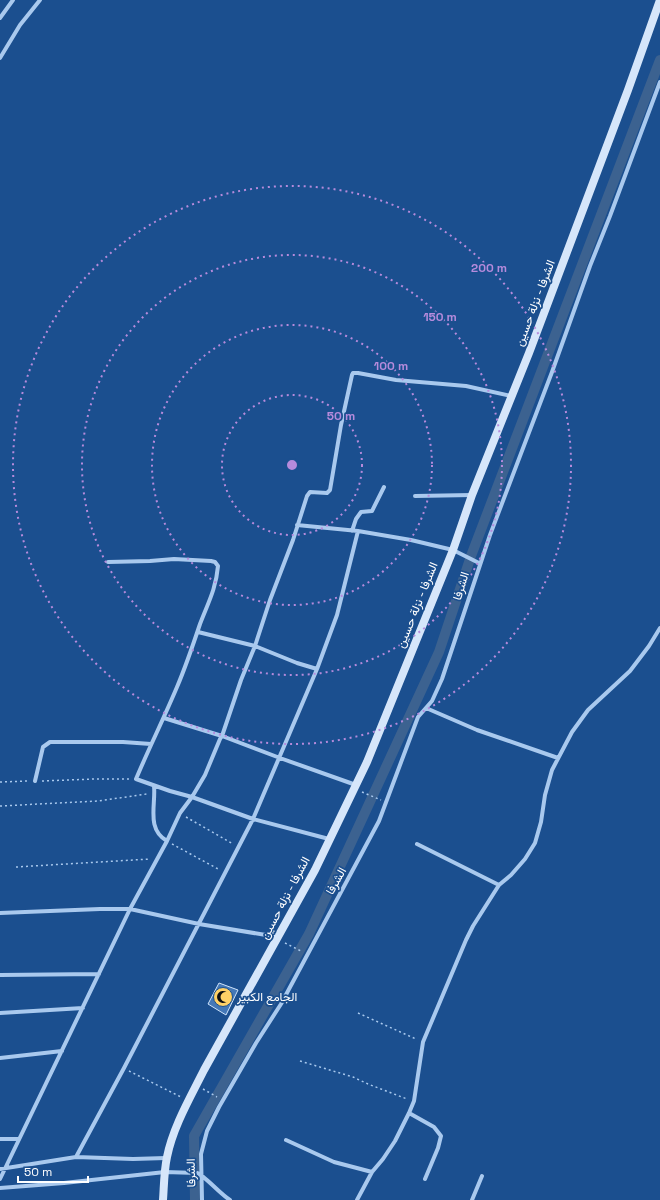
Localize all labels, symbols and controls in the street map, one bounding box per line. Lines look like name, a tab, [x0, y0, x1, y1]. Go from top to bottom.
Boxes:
street label: الشرفا - نزلة حسين	[511, 257, 559, 349]
text: 200 m	[471, 260, 507, 276]
text: 150 m	[423, 309, 457, 325]
text: 100 m	[374, 358, 408, 374]
text: 50 m	[327, 408, 355, 424]
centre of rings	[285, 458, 299, 472]
street label: الشرفا - نزلة حسين	[392, 560, 442, 650]
street label: الشرفا	[449, 570, 473, 602]
street label: الشرفا - نزلة حسين	[256, 854, 314, 942]
street label: الشرفا	[322, 865, 350, 897]
mosque icon: الجامع الكبير	[212, 986, 234, 1008]
place label: الجامع الكبير	[236, 989, 297, 1006]
scale bar	[18, 1158, 88, 1184]
street label: الشرفا	[183, 1158, 199, 1188]
text: 50 m	[24, 1164, 52, 1180]

